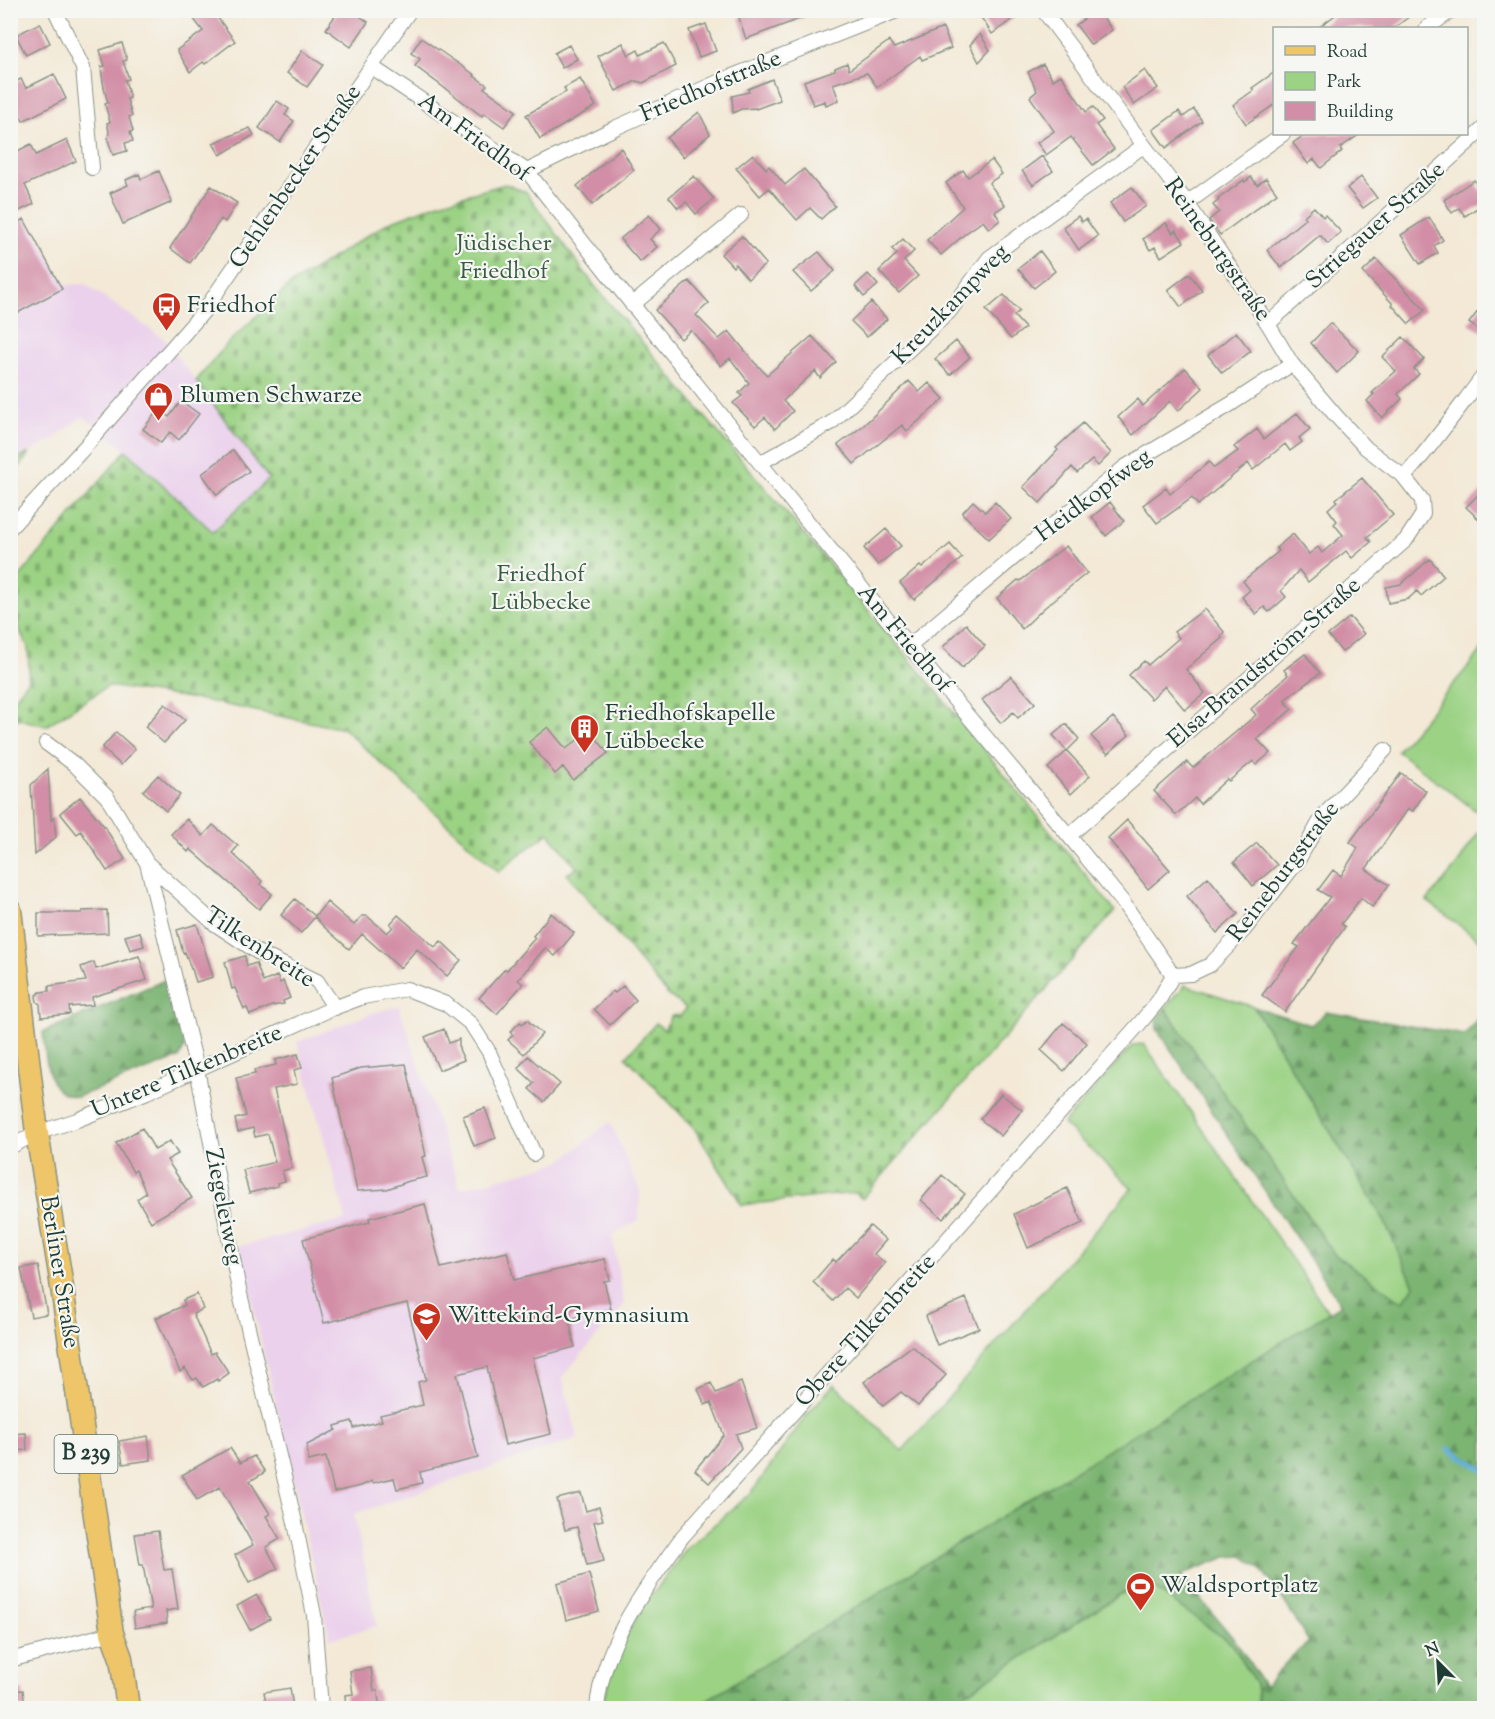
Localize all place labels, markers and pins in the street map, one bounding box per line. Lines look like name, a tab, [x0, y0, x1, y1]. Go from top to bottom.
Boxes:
place label: Friedhof	[187, 289, 277, 323]
bus stop icon: Friedhof	[150, 290, 182, 332]
place label: Blumen Schwarze	[180, 379, 362, 413]
shop icon: Blumen Schwarze	[143, 380, 175, 422]
place label: Friedhofskapelle Lübbecke	[605, 697, 776, 759]
building icon: Friedhofskapelle Lübbecke	[568, 712, 600, 754]
place label: Wittekind-Gymnasium	[448, 1299, 689, 1333]
school or university icon: Wittekind-Gymnasium	[411, 1300, 443, 1342]
place label: Waldsportplatz	[1161, 1569, 1318, 1603]
sports icon: Waldsportplatz	[1124, 1570, 1156, 1612]

